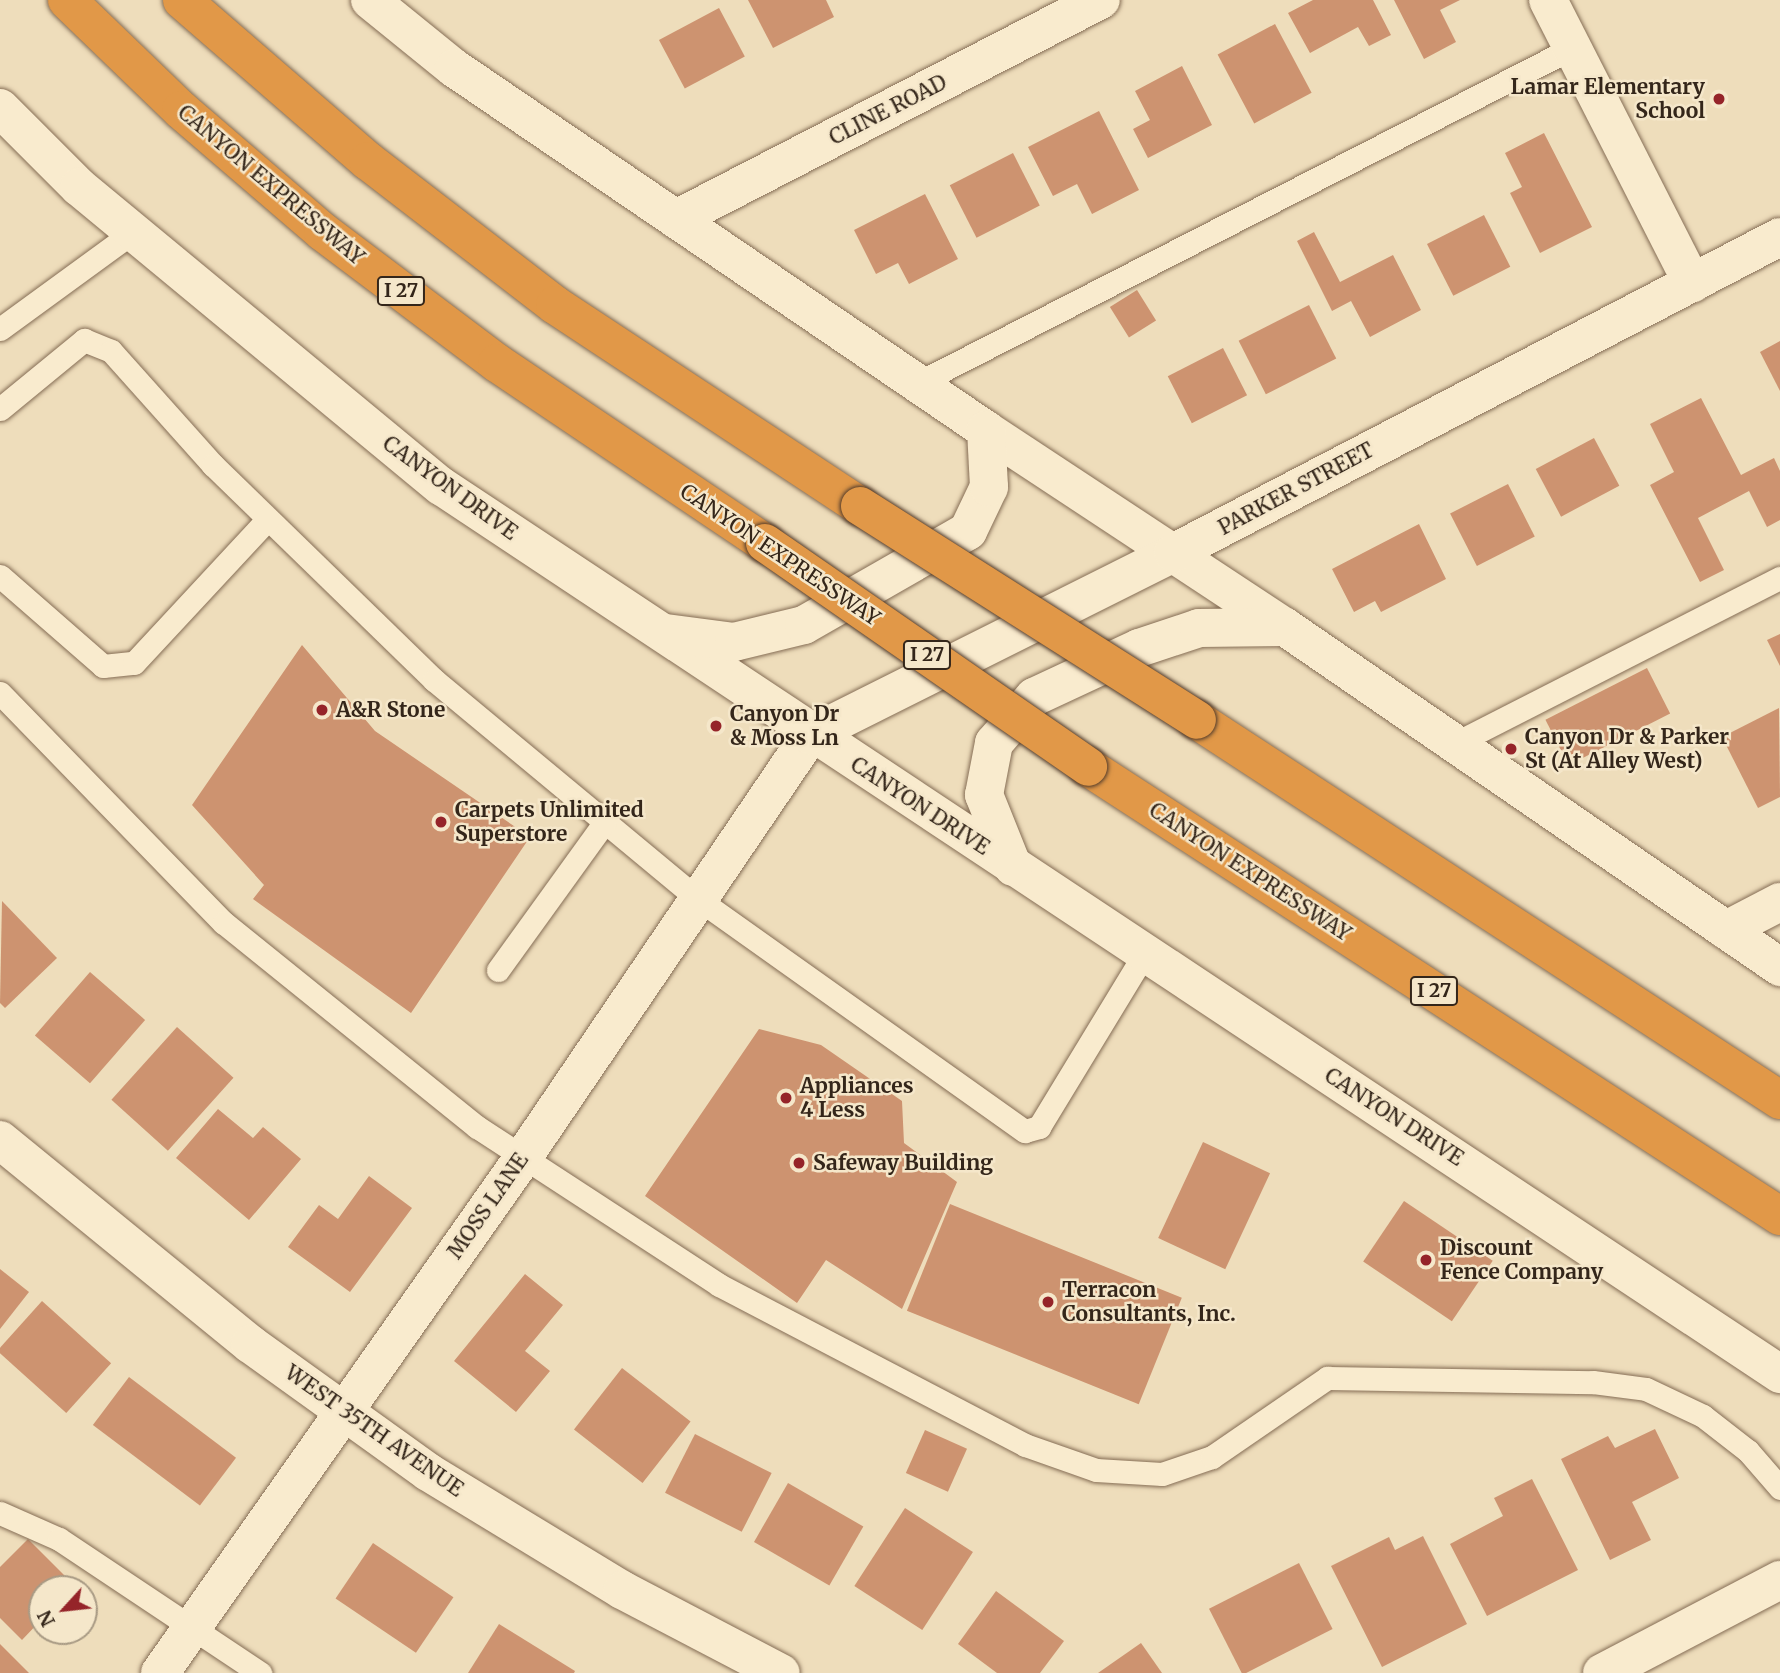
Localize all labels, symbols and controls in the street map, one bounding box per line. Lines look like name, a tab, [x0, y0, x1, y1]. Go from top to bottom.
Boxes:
street label: CLINE ROAD	[825, 70, 951, 150]
place label: Lamar Elementary School	[1511, 74, 1705, 124]
marker: Lamar Elementary School	[1711, 91, 1727, 107]
street label: CANYON EXPRESSWAY	[173, 100, 369, 270]
road number: I 27	[376, 276, 426, 306]
street label: CANYON DRIVE	[378, 431, 522, 545]
street label: PARKER STREET	[1214, 437, 1378, 541]
street label: CANYON EXPRESSWAY	[675, 479, 885, 631]
road number: I 27	[902, 640, 951, 670]
place label: A&R Stone	[336, 697, 445, 723]
place label: Canyon Dr & Moss Ln	[730, 701, 839, 751]
marker: A&R Stone	[314, 702, 330, 718]
marker: Canyon Dr & Moss Ln	[708, 718, 724, 734]
place label: Canyon Dr & Parker St (At Alley West)	[1525, 724, 1729, 774]
marker: Canyon Dr & Parker St (At Alley West)	[1503, 741, 1519, 757]
street label: CANYON DRIVE	[846, 752, 994, 860]
place label: Carpets Unlimited Superstore	[455, 797, 644, 847]
street label: CANYON EXPRESSWAY	[1144, 797, 1356, 947]
marker: Carpets Unlimited Superstore	[433, 814, 449, 830]
road number: I 27	[1410, 976, 1458, 1007]
street label: CANYON DRIVE	[1320, 1063, 1468, 1171]
place label: Appliances 4 Less	[800, 1073, 914, 1123]
marker: Appliances 4 Less	[778, 1090, 794, 1106]
street label: MOSS LANE	[442, 1148, 534, 1264]
place label: Safeway Building	[813, 1150, 993, 1176]
marker: Safeway Building	[791, 1155, 807, 1171]
place label: Discount Fence Company	[1440, 1235, 1603, 1285]
marker: Discount Fence Company	[1418, 1252, 1434, 1268]
place label: Terracon Consultants, Inc.	[1062, 1277, 1236, 1327]
marker: Terracon Consultants, Inc.	[1040, 1294, 1056, 1310]
street label: WEST 35TH AVENUE	[280, 1360, 468, 1502]
north arrow	[28, 1575, 98, 1645]
text: N	[32, 1606, 60, 1631]

